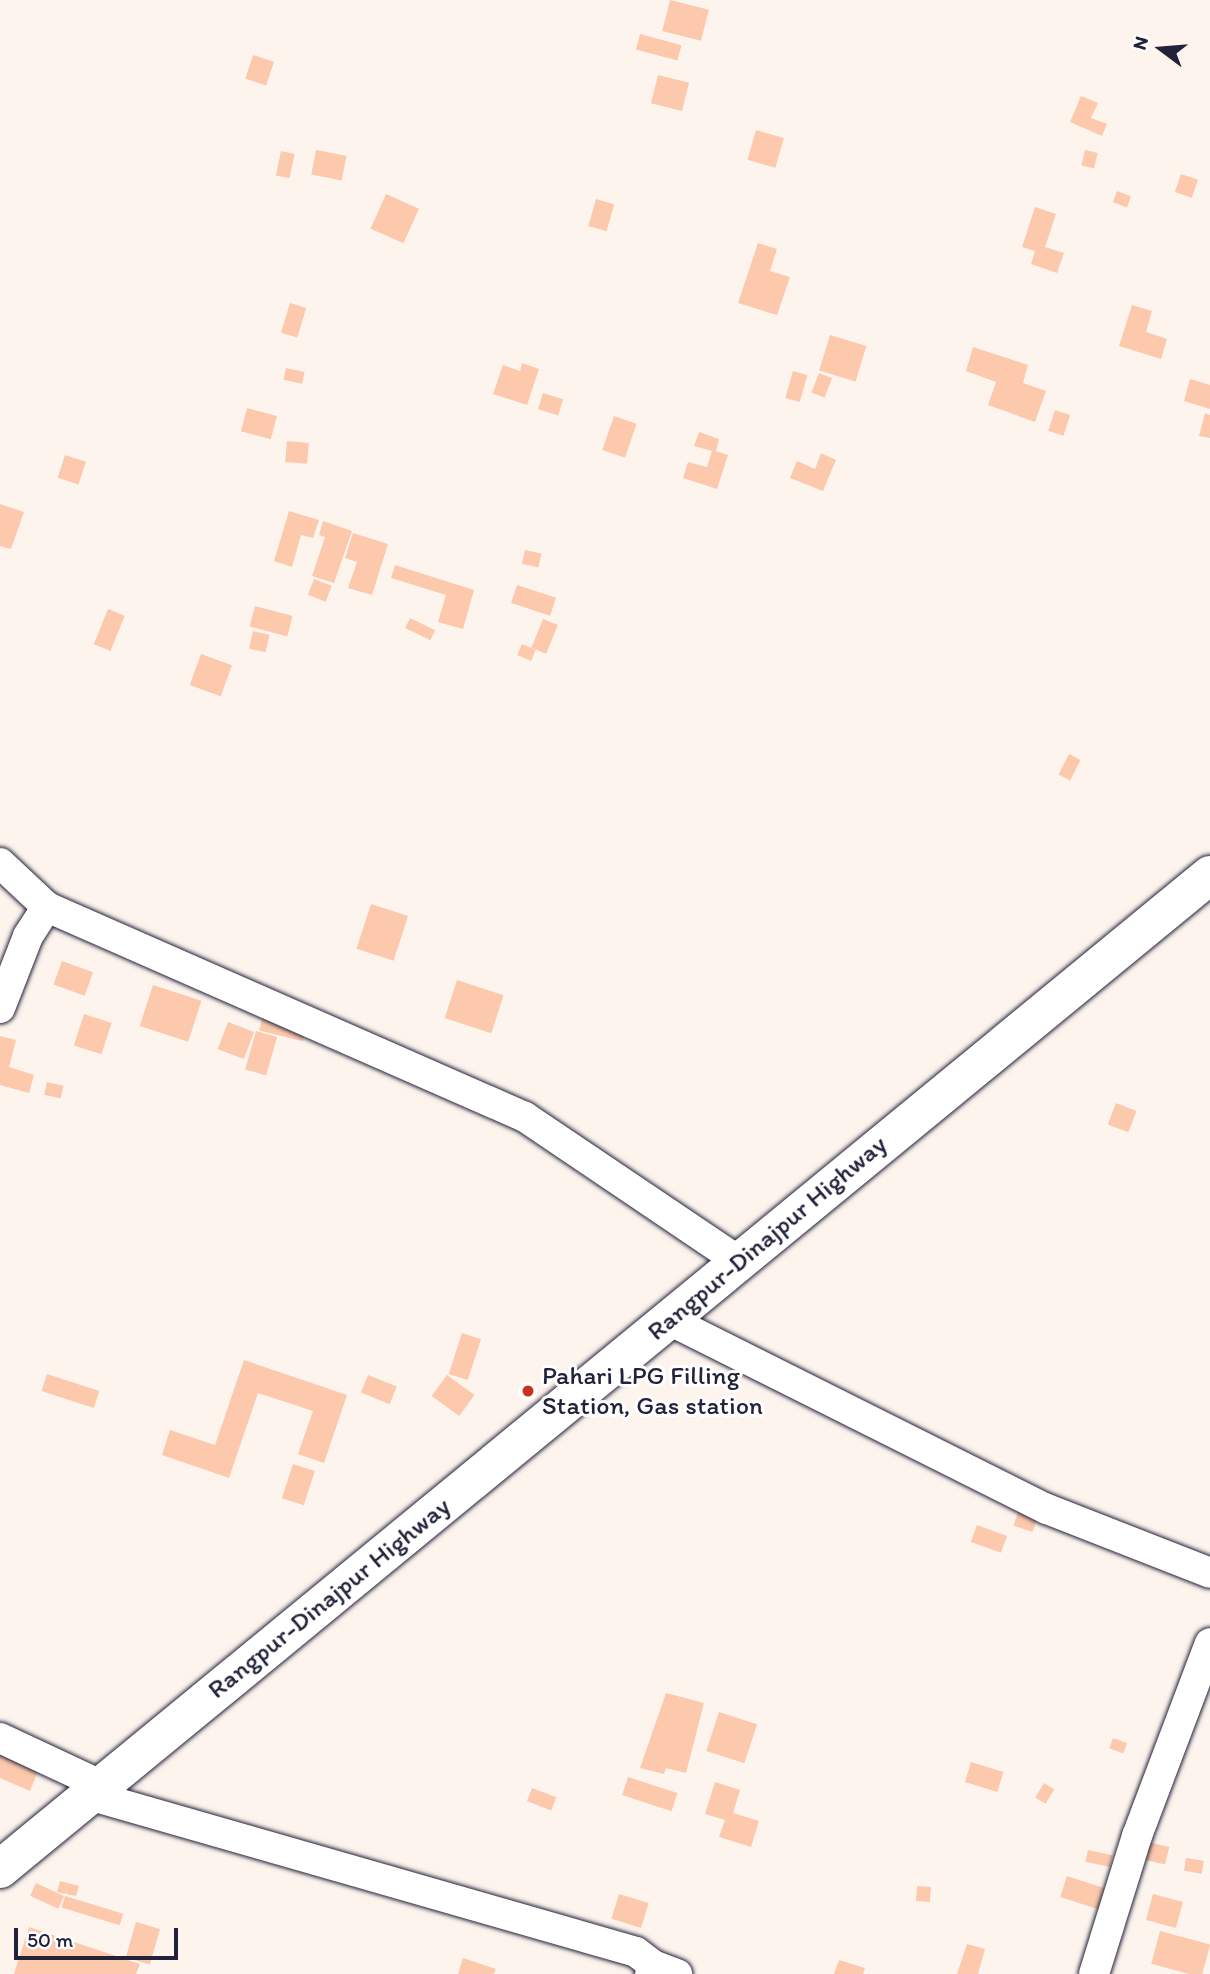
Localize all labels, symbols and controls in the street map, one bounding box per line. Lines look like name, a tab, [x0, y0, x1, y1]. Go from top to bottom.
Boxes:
north arrow	[1126, 14, 1196, 84]
text: N	[1128, 34, 1153, 52]
street label: Rangpur-Dinajpur Highway	[642, 1129, 892, 1347]
place label: Pahari LPG Filling Station, Gas station	[542, 1360, 764, 1422]
marker: Pahari LPG Filling Station, Gas station	[520, 1383, 536, 1399]
street label: Rangpur-Dinajpur Highway	[202, 1491, 456, 1705]
scale bar	[18, 1914, 182, 1958]
text: 50 m	[27, 1927, 73, 1952]

